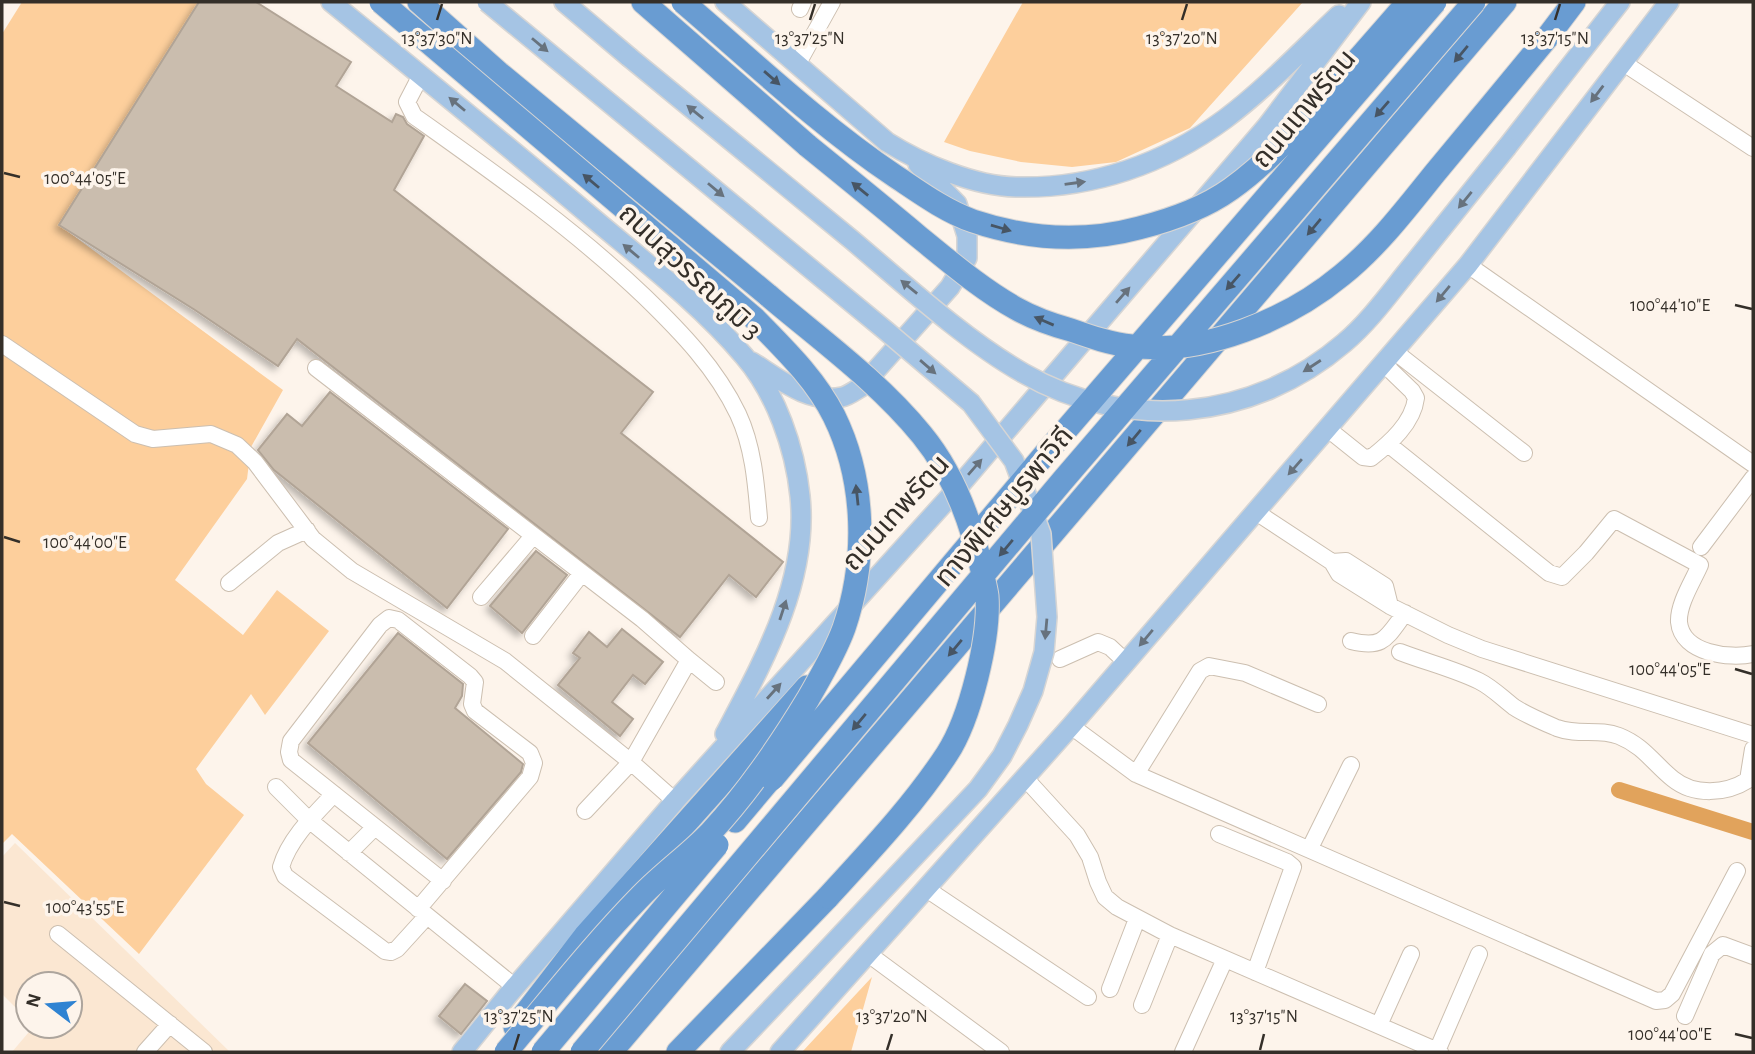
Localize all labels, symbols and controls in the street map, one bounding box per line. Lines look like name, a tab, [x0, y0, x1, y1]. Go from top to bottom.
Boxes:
text: 13°37'30"N	[401, 30, 473, 48]
text: 13°37'25"N	[775, 30, 845, 48]
text: 13°37'20"N	[1146, 30, 1218, 48]
text: 13°37'15"N	[1521, 30, 1589, 48]
one-way arrow	[532, 37, 549, 52]
street label: ถนนเทพรัตน	[1247, 44, 1362, 174]
one-way arrow	[1454, 45, 1469, 62]
one-way arrow	[763, 70, 781, 86]
one-way arrow	[1589, 85, 1604, 103]
one-way arrow	[449, 97, 466, 112]
one-way arrow	[1374, 100, 1390, 118]
one-way arrow	[687, 104, 705, 119]
text: 100°44'05"E	[44, 170, 126, 188]
one-way arrow	[582, 174, 599, 189]
one-way arrow	[1064, 177, 1086, 188]
one-way arrow	[852, 181, 870, 196]
one-way arrow	[707, 182, 724, 197]
one-way arrow	[1457, 190, 1472, 208]
street label: ถนนสุวรรณภูมิ 3	[611, 199, 766, 347]
one-way arrow	[1306, 218, 1321, 236]
one-way arrow	[991, 224, 1012, 234]
one-way arrow	[623, 244, 640, 259]
one-way arrow	[1226, 273, 1241, 290]
one-way arrow	[900, 280, 917, 295]
one-way arrow	[1435, 285, 1451, 303]
one-way arrow	[1115, 286, 1130, 303]
text: 100°44'10"E	[1630, 297, 1710, 315]
one-way arrow	[1034, 315, 1055, 326]
one-way arrow	[919, 359, 937, 375]
one-way arrow	[1302, 360, 1321, 373]
street label: ทางพิเศษบูรพาวิถี	[929, 422, 1081, 594]
one-way arrow	[1127, 429, 1142, 446]
street label: ถนนเทพรัตน	[837, 450, 955, 576]
one-way arrow	[1287, 458, 1303, 476]
one-way arrow	[967, 459, 982, 476]
one-way arrow	[851, 484, 862, 506]
text: 100°44'00"E	[43, 534, 127, 552]
one-way arrow	[999, 539, 1014, 556]
one-way arrow	[778, 600, 789, 621]
one-way arrow	[1040, 618, 1051, 640]
one-way arrow	[1139, 630, 1154, 647]
one-way arrow	[947, 639, 963, 657]
text: 100°44'05"E	[1629, 661, 1711, 679]
one-way arrow	[765, 683, 781, 700]
one-way arrow	[852, 712, 867, 730]
text: 100°43'55"E	[46, 899, 124, 917]
north arrow	[14, 970, 84, 1040]
text: N	[23, 992, 45, 1010]
text: 13°37'25"N	[484, 1008, 554, 1026]
text: 13°37'20"N	[856, 1008, 928, 1026]
text: 13°37'15"N	[1230, 1008, 1298, 1026]
text: 100°44'00"E	[1628, 1026, 1712, 1044]

